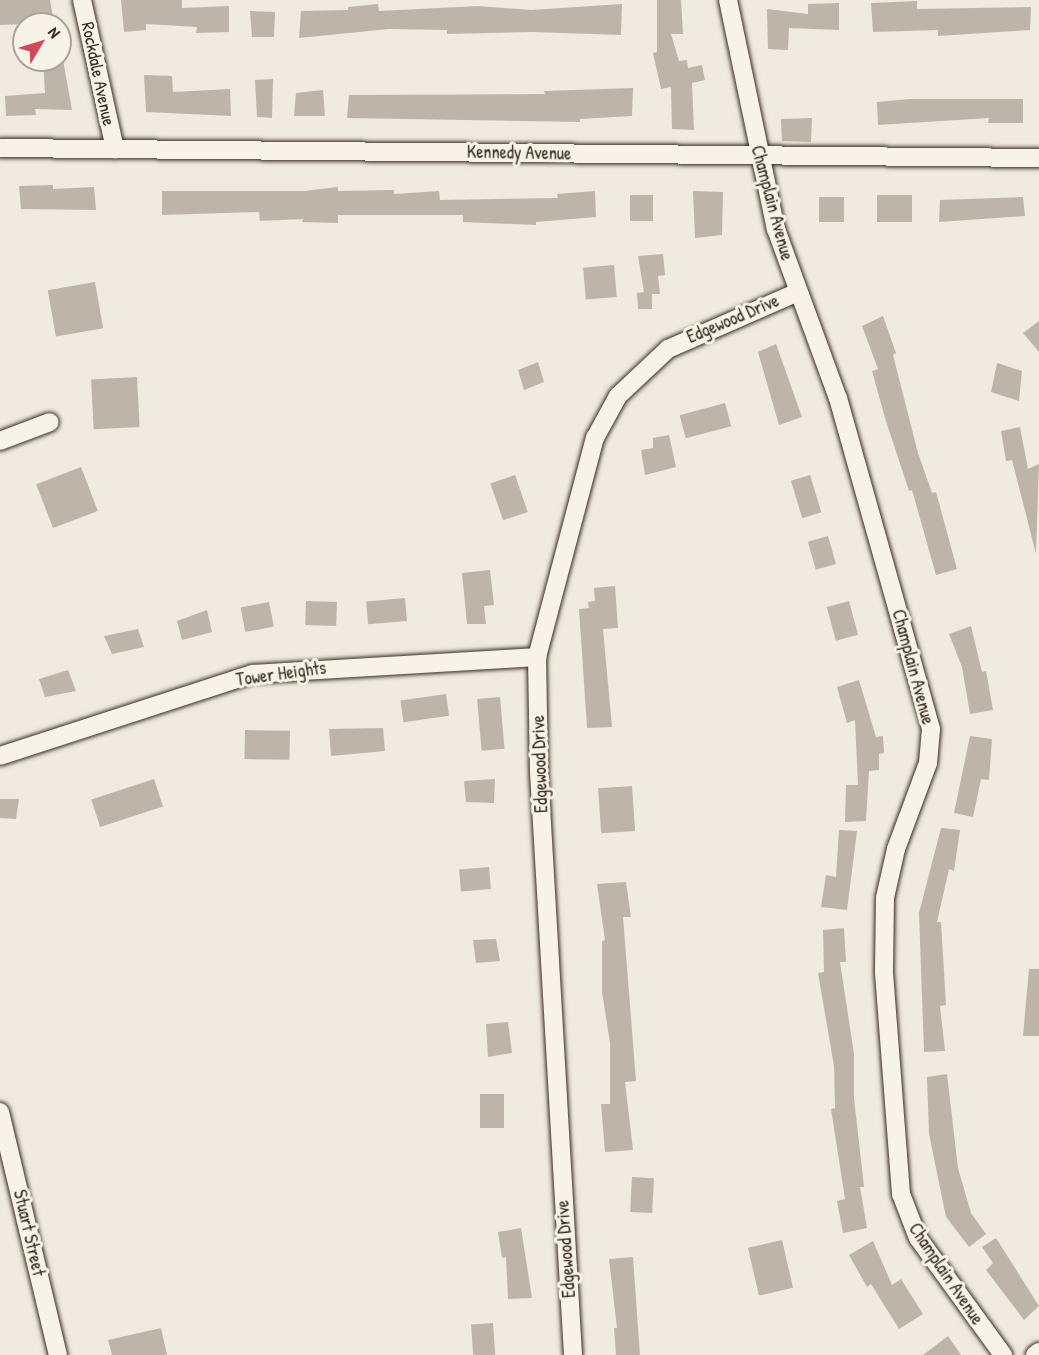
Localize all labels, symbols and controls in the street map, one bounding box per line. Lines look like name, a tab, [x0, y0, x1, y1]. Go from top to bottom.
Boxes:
north arrow	[12, 12, 72, 72]
street label: Rockdale Avenue	[76, 20, 120, 128]
text: N	[43, 22, 66, 42]
street label: Kennedy Avenue	[467, 141, 571, 165]
street label: Champlain Avenue	[746, 143, 798, 263]
street label: Edgewood Drive	[684, 290, 782, 348]
street label: Champlain Avenue	[887, 607, 939, 727]
street label: Tower Heights	[235, 657, 327, 691]
street label: Edgewood Drive	[527, 715, 553, 813]
street label: Stuart Street	[9, 1188, 49, 1278]
street label: Edgewood Drive	[552, 1199, 580, 1299]
street label: Champlain Avenue	[904, 1219, 988, 1329]

